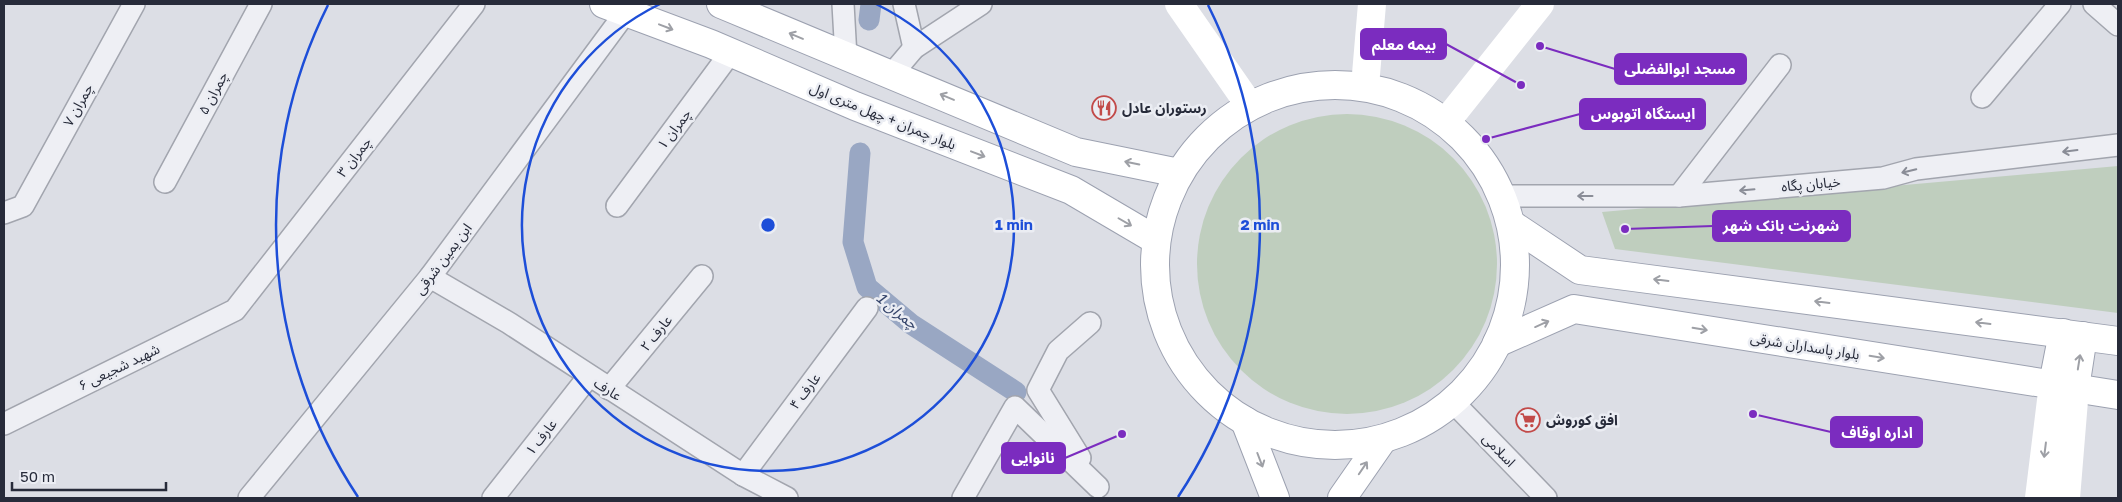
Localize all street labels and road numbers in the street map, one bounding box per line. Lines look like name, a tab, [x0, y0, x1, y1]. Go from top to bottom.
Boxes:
street label: چمران ۵	[194, 68, 233, 118]
street label: بلوار چمران + چهل متری اول	[807, 78, 959, 155]
street label: چمران ۷	[59, 81, 98, 130]
street label: چمران ۱	[653, 105, 696, 153]
street label: چمران ۳	[333, 133, 376, 181]
street label: خیابان پگاه	[1781, 172, 1842, 197]
street label: ابن یمین شرقی	[410, 220, 476, 298]
street label: عارف ۲	[636, 311, 676, 355]
street label: بلوار پاسداران شرقی	[1749, 328, 1861, 365]
street label: شهید شجیعی ۶	[75, 340, 163, 394]
street label: عارف ۴	[785, 369, 825, 413]
street label: عارف	[591, 373, 625, 405]
street label: عارف ۱	[521, 415, 561, 459]
street label: اسلامی	[1479, 429, 1519, 471]

